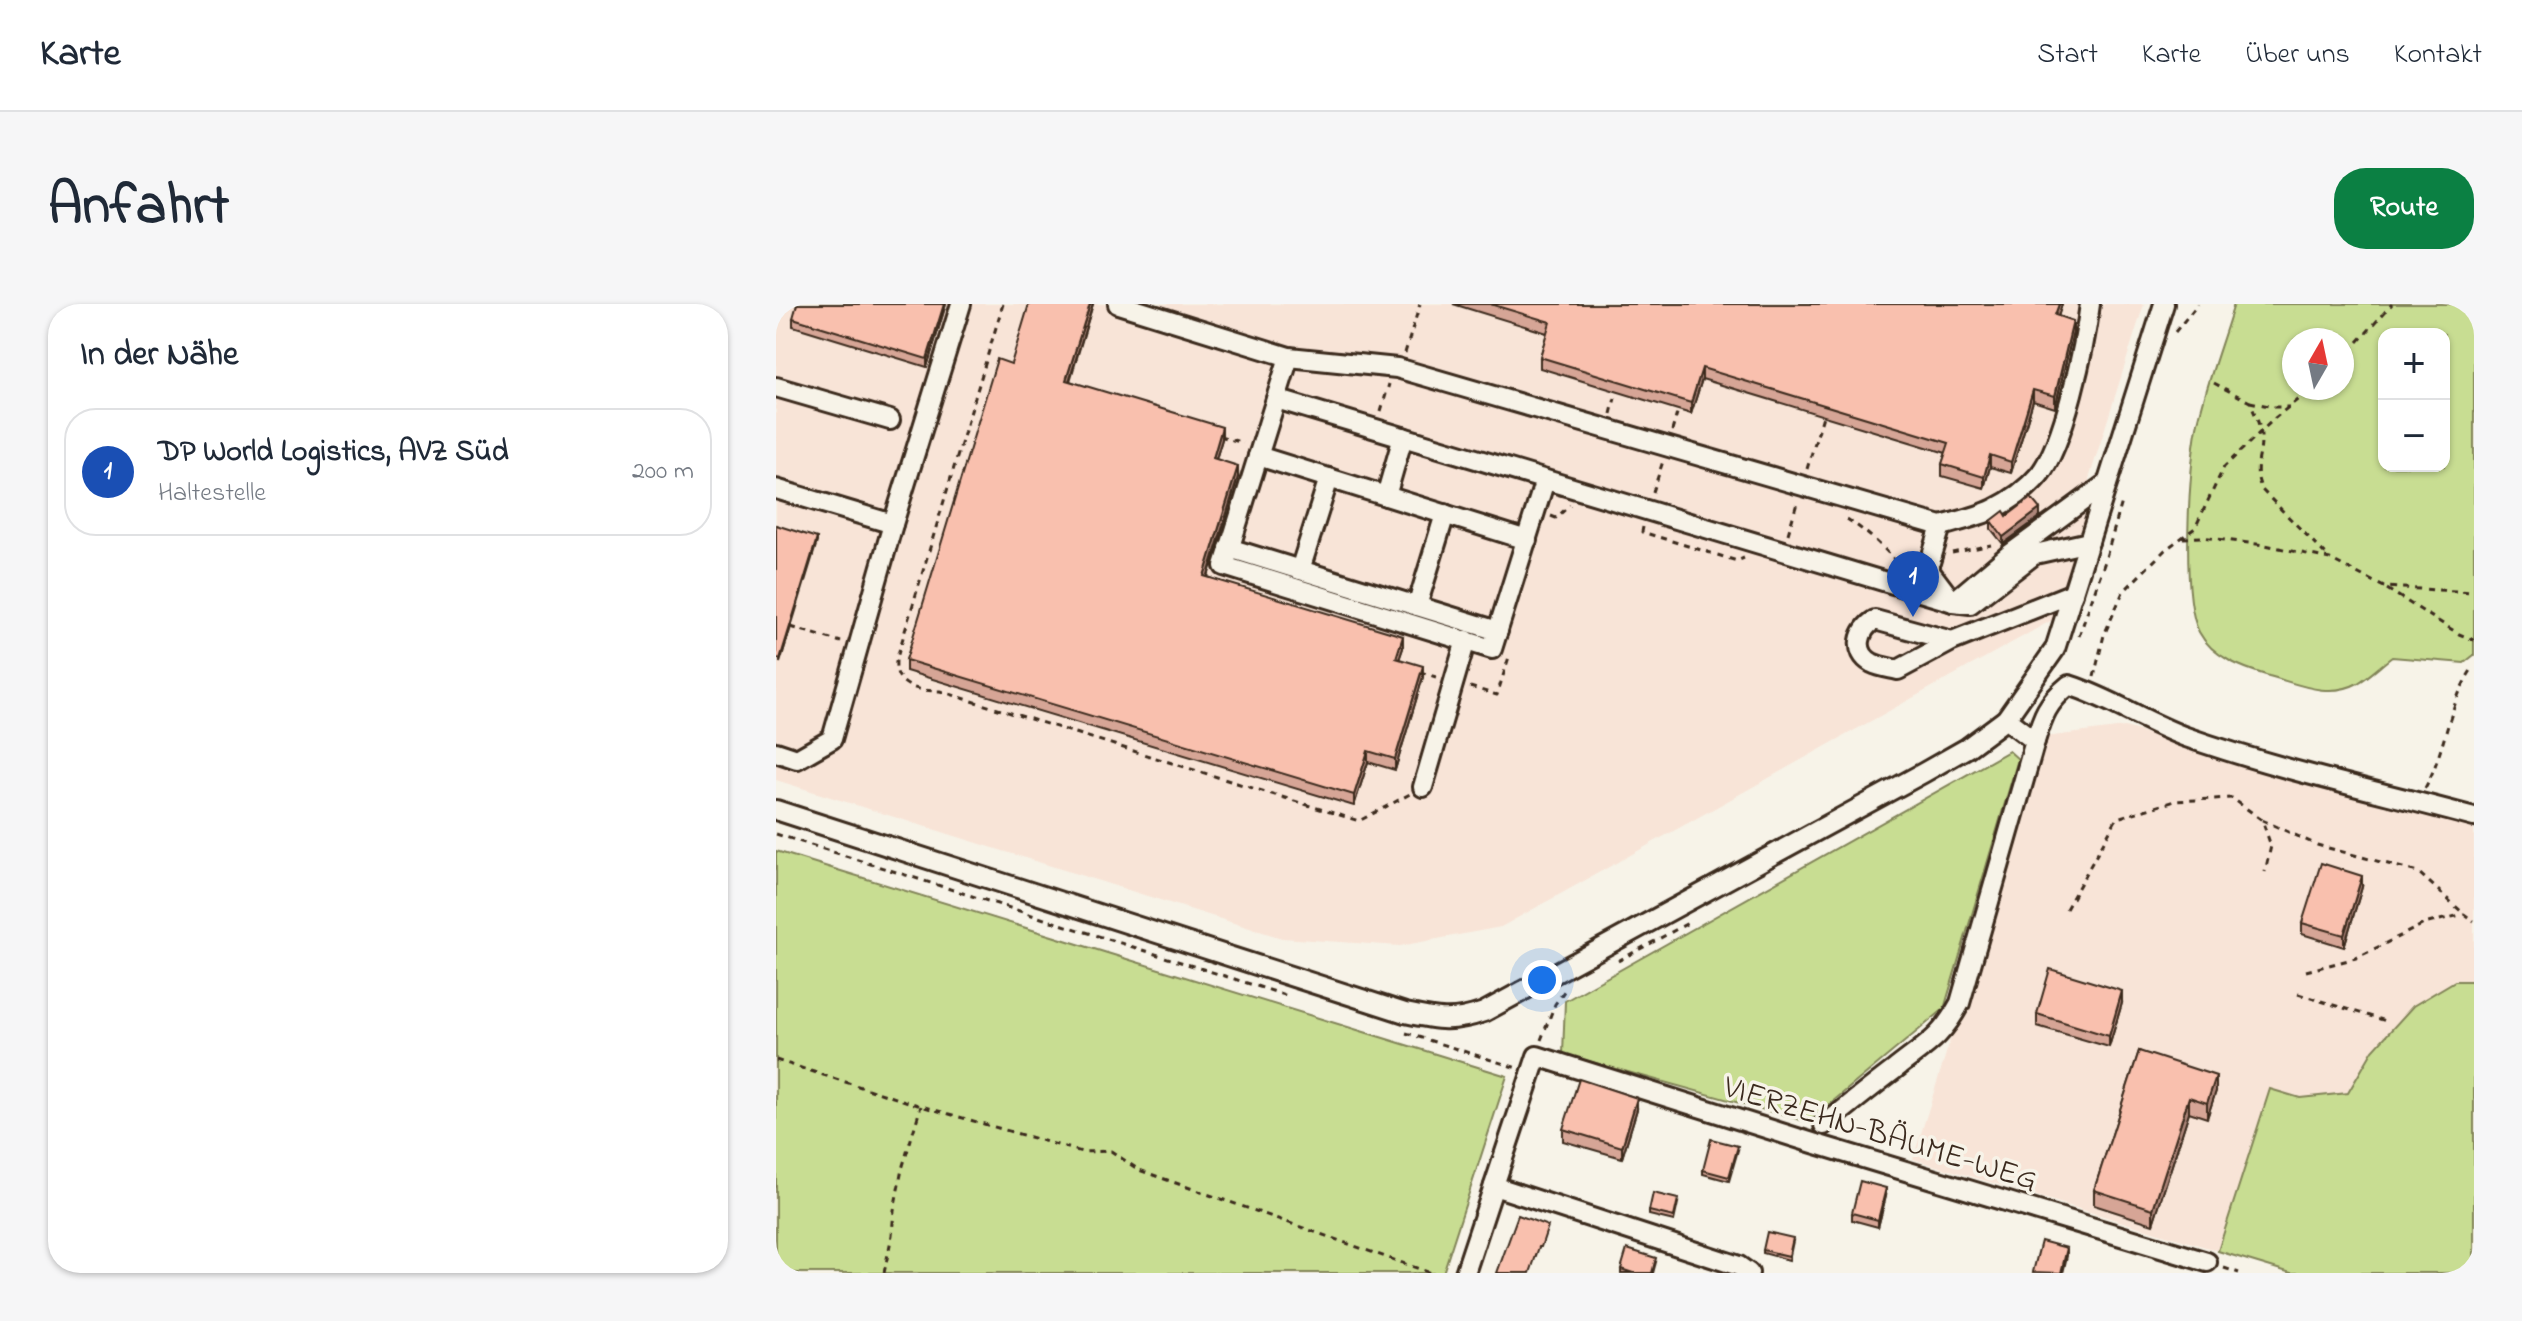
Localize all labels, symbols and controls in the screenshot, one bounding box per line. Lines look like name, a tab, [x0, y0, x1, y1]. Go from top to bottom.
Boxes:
text: Karte	[40, 27, 121, 83]
text: Start	[2037, 35, 2098, 76]
text: Karte	[2142, 35, 2201, 76]
text: Über uns	[2245, 35, 2350, 76]
text: Kontakt	[2394, 35, 2482, 76]
text: Anfahrt	[48, 168, 229, 249]
button: Route	[2334, 168, 2474, 249]
north arrow	[2282, 328, 2354, 400]
map controls	[2378, 328, 2450, 472]
button: +	[2378, 328, 2450, 400]
text: In der Nähe	[80, 331, 238, 381]
button: −	[2378, 400, 2450, 472]
text: DP World Logistics, AVZ Süd	[158, 431, 509, 475]
text: 1	[104, 453, 112, 491]
text: 200 m	[632, 453, 694, 491]
text: Haltestelle	[158, 475, 266, 513]
pin: 1	[1887, 551, 1939, 617]
your location	[1522, 960, 1562, 1000]
street label: VIERZEHN-BÄUME-WEG	[1716, 1065, 2043, 1205]

